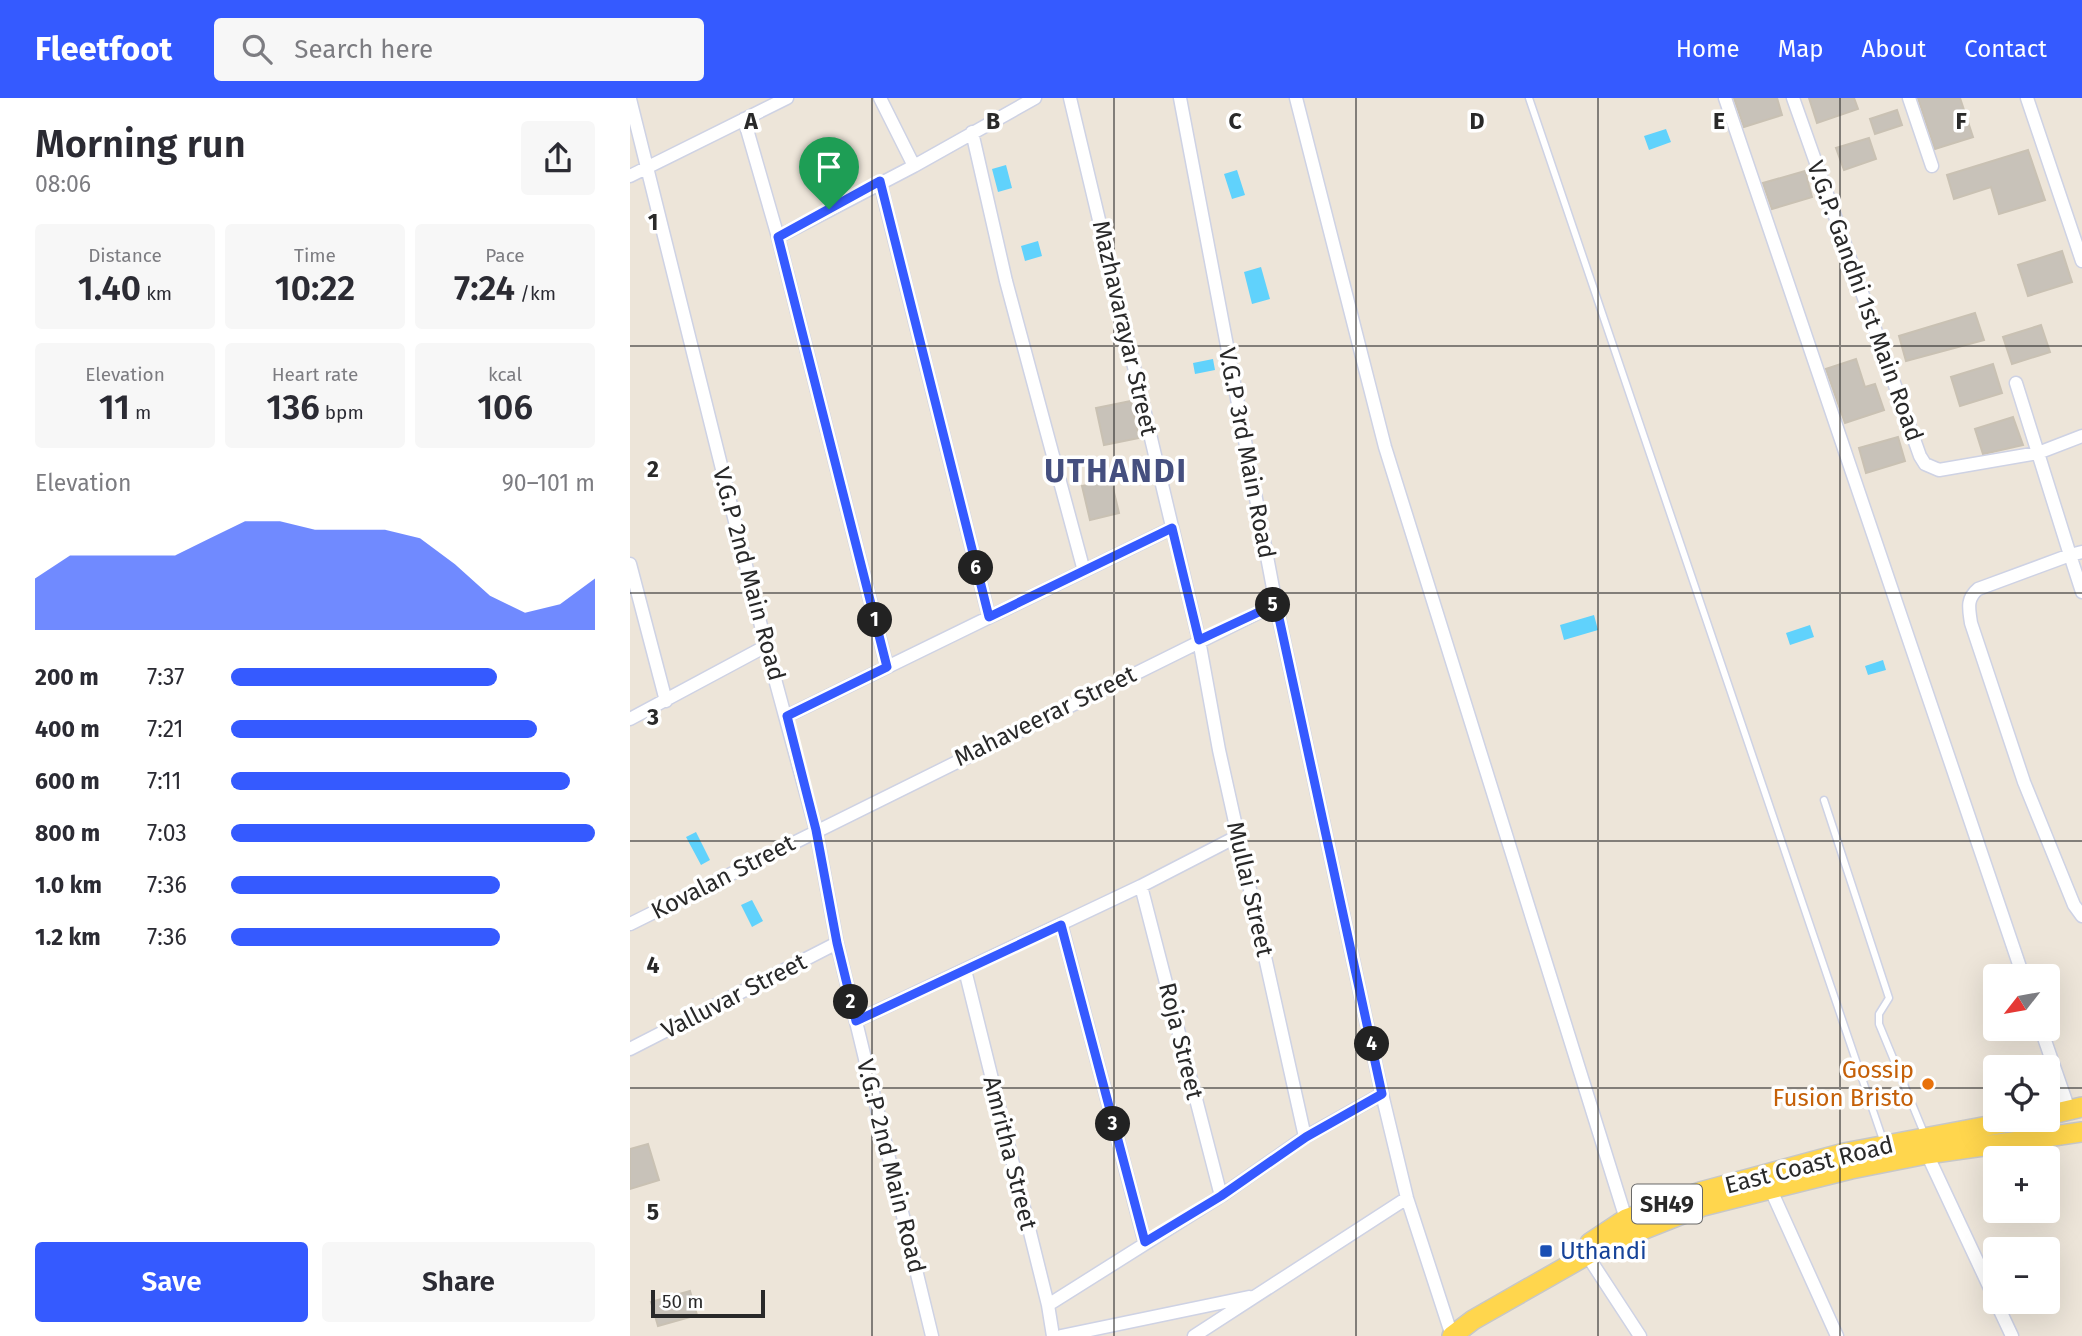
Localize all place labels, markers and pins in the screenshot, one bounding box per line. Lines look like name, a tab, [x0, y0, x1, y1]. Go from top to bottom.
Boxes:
pin	[799, 137, 859, 209]
pin: 6	[958, 550, 994, 586]
pin: 5	[1256, 588, 1290, 622]
pin: 1	[858, 602, 892, 638]
pin: 2	[834, 984, 868, 1020]
pin: 4	[1354, 1026, 1390, 1062]
place label: Gossip Fusion Bristo	[1773, 1056, 1914, 1112]
marker: Gossip Fusion Bristo	[1920, 1076, 1936, 1092]
pin: 3	[1096, 1107, 1130, 1142]
place label: Uthandi	[1560, 1237, 1647, 1265]
marker: Uthandi	[1538, 1243, 1554, 1259]

